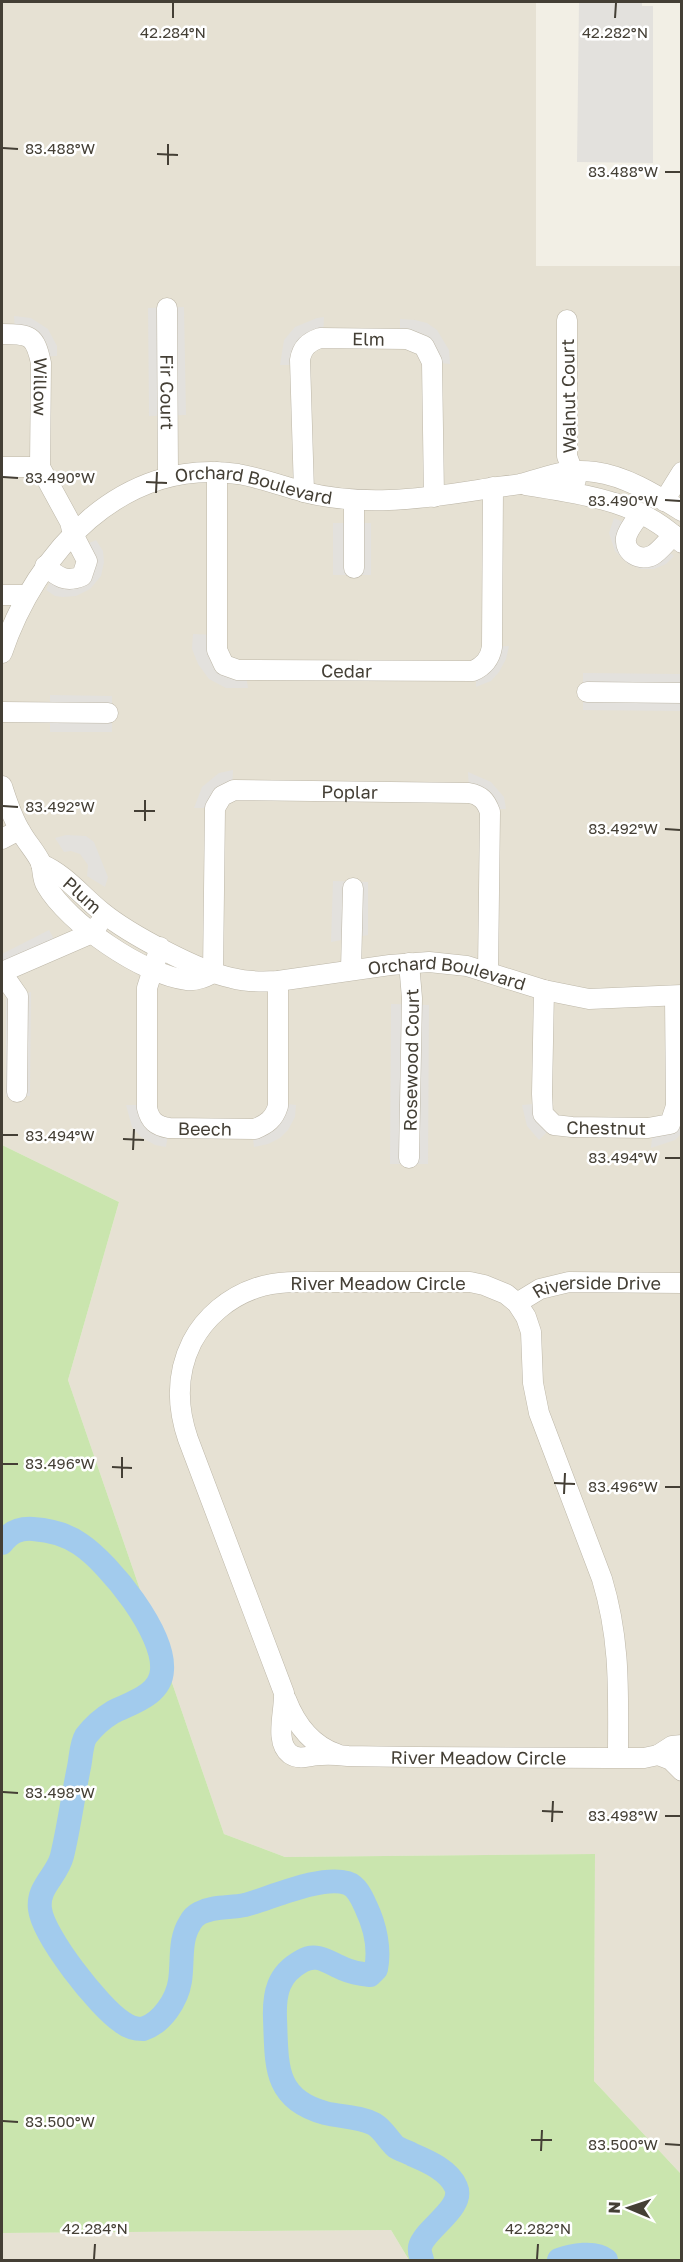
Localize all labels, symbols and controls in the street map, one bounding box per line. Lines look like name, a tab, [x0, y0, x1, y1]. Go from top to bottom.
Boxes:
text: 42.284°N	[140, 23, 206, 41]
text: 42.282°N	[582, 23, 648, 41]
text: 83.488°W	[25, 139, 95, 157]
text: 83.488°W	[588, 162, 658, 180]
street label: Elm	[352, 327, 385, 350]
street label: Walnut Court	[556, 338, 580, 454]
street label: Fir Court	[156, 354, 179, 430]
street label: Willow	[29, 357, 52, 416]
street label: Orchard Boulevard	[173, 461, 334, 508]
text: 83.490°W	[25, 468, 95, 486]
text: 83.490°W	[588, 491, 658, 509]
street label: Cedar	[321, 659, 372, 682]
street label: Poplar	[321, 780, 378, 803]
text: 83.492°W	[25, 797, 95, 815]
text: 83.492°W	[588, 819, 658, 837]
street label: Plum	[59, 871, 106, 918]
street label: Orchard Boulevard	[366, 951, 529, 995]
street label: Rosewood Court	[399, 988, 423, 1132]
street label: Chestnut	[566, 1116, 646, 1139]
street label: Beech	[178, 1117, 232, 1140]
text: 83.494°W	[25, 1126, 95, 1144]
text: 83.494°W	[588, 1148, 658, 1166]
street label: Riverside Drive	[528, 1271, 661, 1302]
street label: River Meadow Circle	[290, 1272, 466, 1294]
text: 83.496°W	[25, 1454, 95, 1472]
text: 83.496°W	[588, 1477, 658, 1495]
street label: River Meadow Circle	[391, 1746, 566, 1769]
text: 83.498°W	[25, 1783, 95, 1801]
text: 83.498°W	[588, 1806, 658, 1824]
text: 83.500°W	[25, 2112, 95, 2130]
text: 83.500°W	[588, 2135, 658, 2153]
north arrow	[599, 2178, 659, 2238]
text: N	[604, 2201, 624, 2214]
text: 42.284°N	[62, 2219, 128, 2237]
text: 42.282°N	[505, 2219, 571, 2237]

